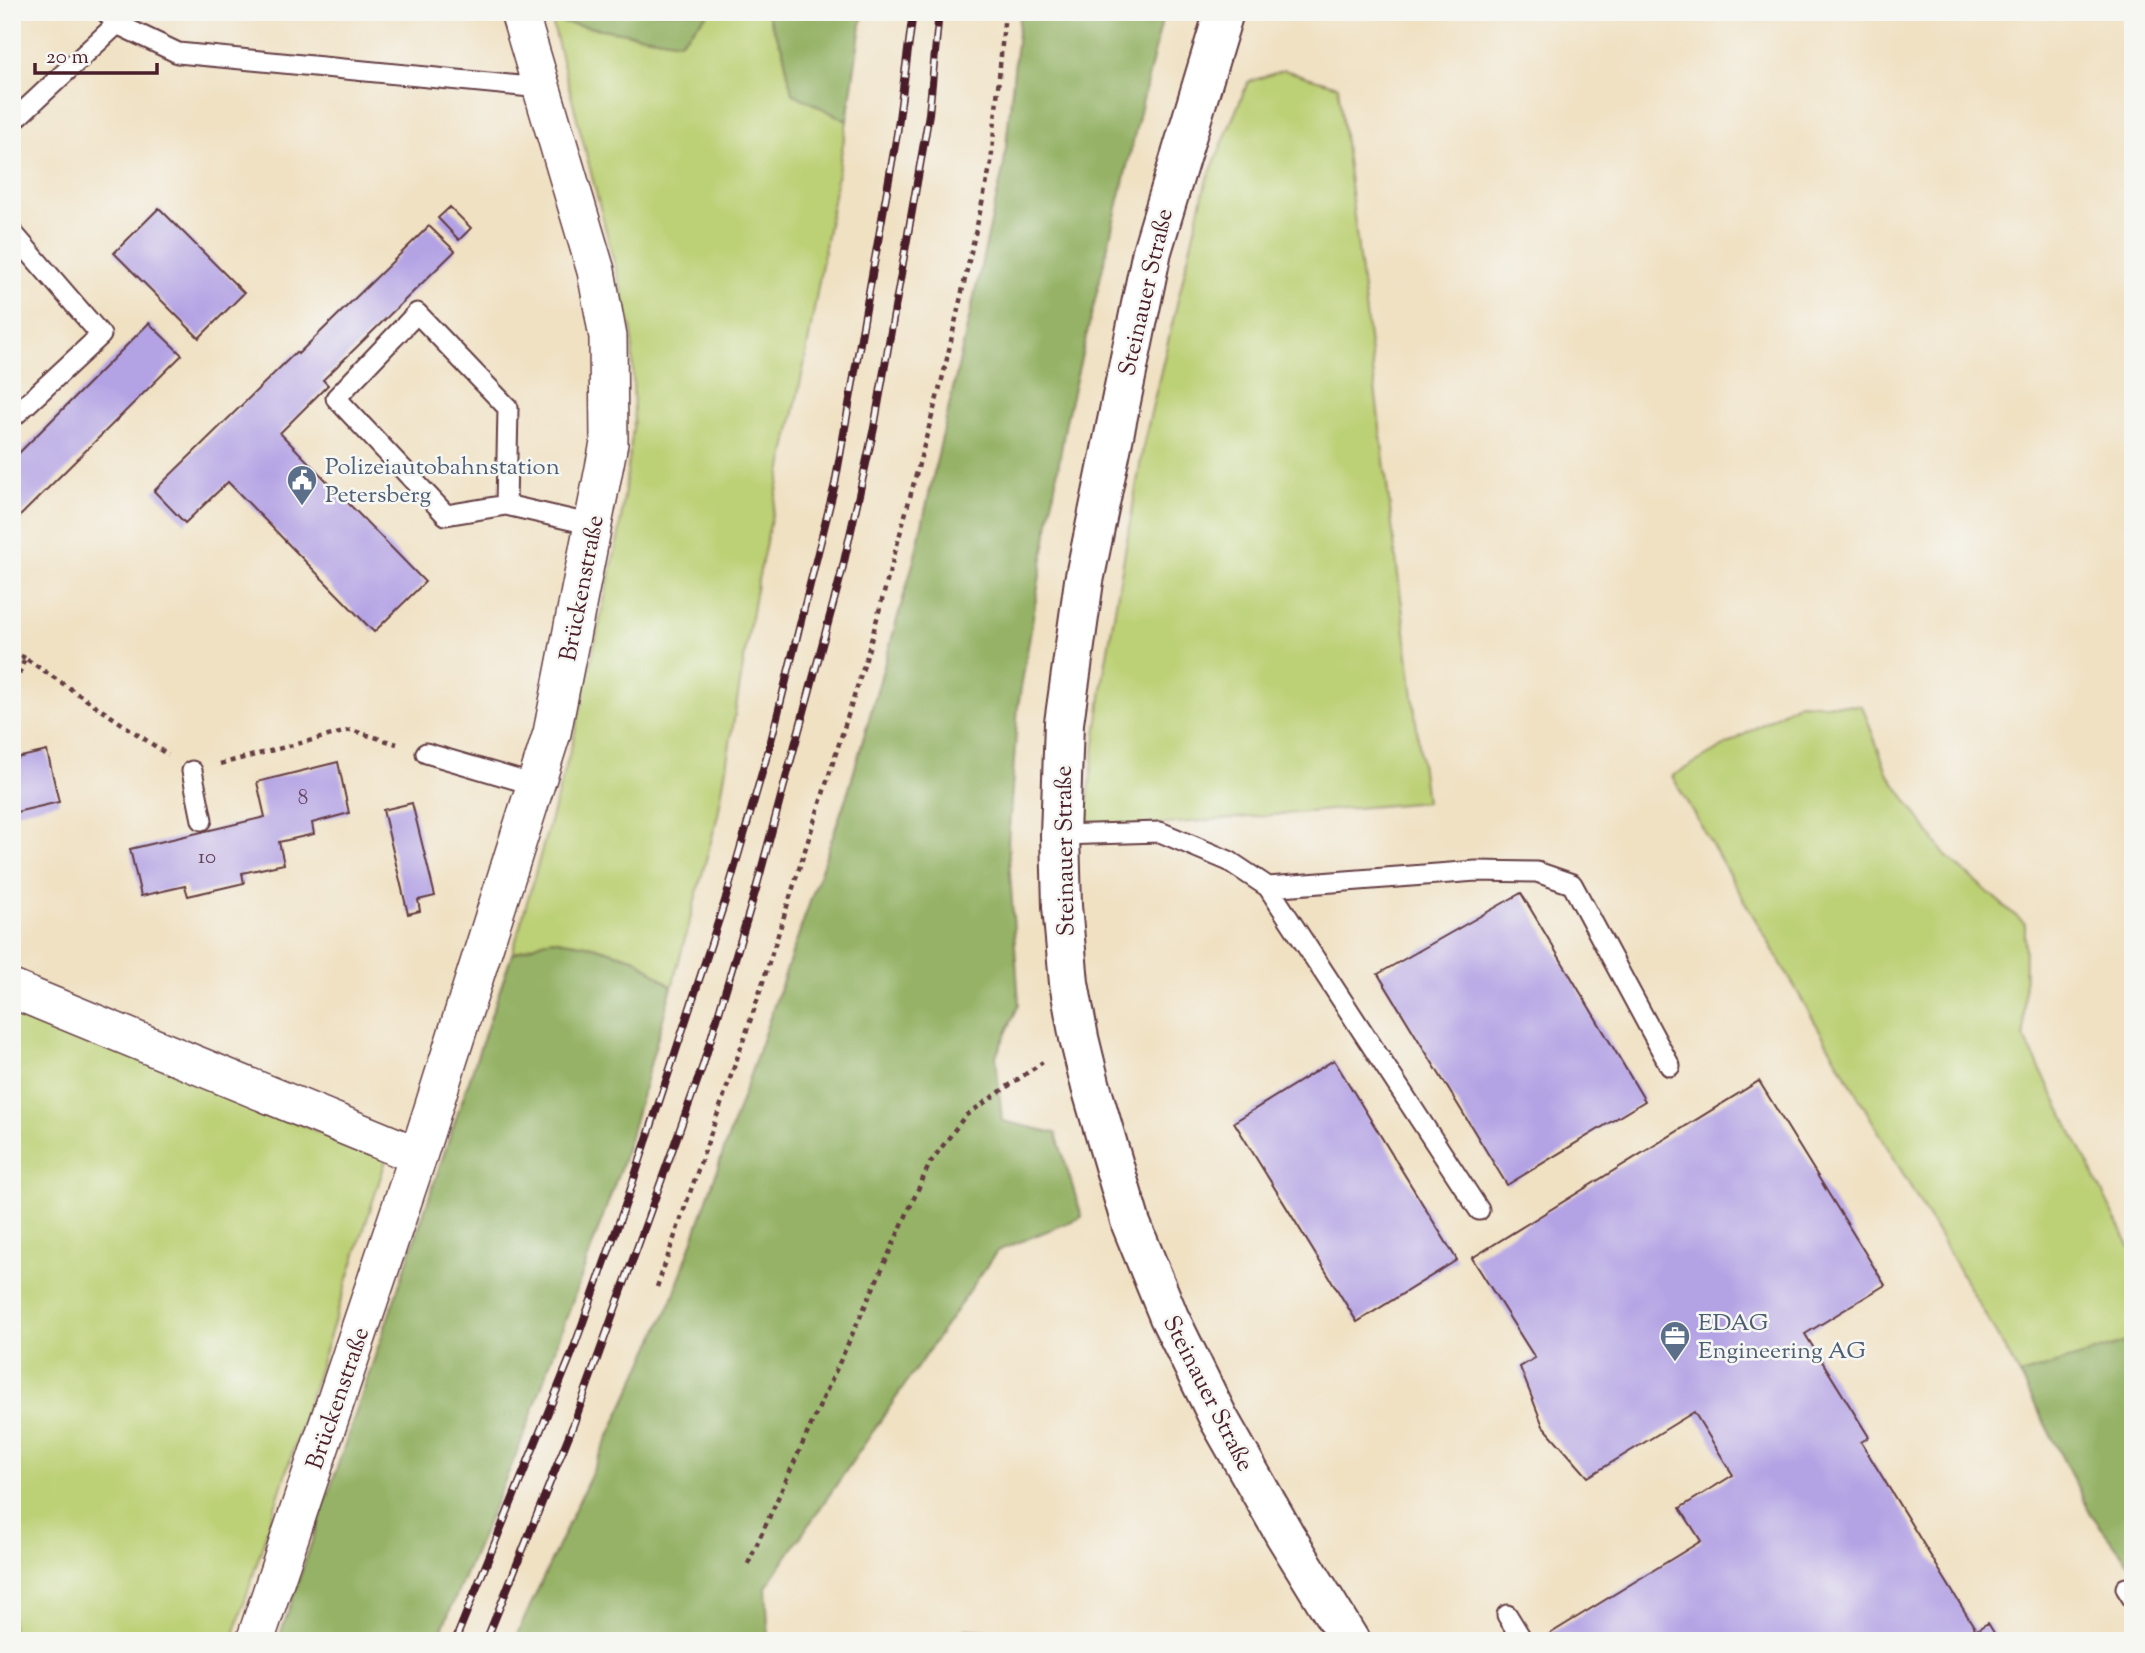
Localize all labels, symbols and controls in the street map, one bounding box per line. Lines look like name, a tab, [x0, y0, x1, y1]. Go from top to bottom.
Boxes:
scale bar	[35, 32, 158, 76]
text: 20 m	[46, 43, 89, 73]
street label: Steinauer Straße	[1111, 205, 1183, 380]
place label: Polizeiautobahnstation Petersberg	[325, 451, 560, 513]
public building icon: Polizeiautobahnstation Petersberg	[285, 463, 319, 507]
street label: Brückenstraße	[552, 512, 614, 664]
street label: Steinauer Straße	[1048, 765, 1084, 937]
house number: 8	[298, 784, 308, 814]
house number: 10	[198, 843, 216, 873]
place label: EDAG Engineering AG	[1698, 1307, 1866, 1369]
street label: Steinauer Straße	[1153, 1310, 1261, 1478]
office icon: EDAG Engineering AG	[1658, 1319, 1692, 1363]
street label: Brückenstraße	[299, 1323, 379, 1474]

